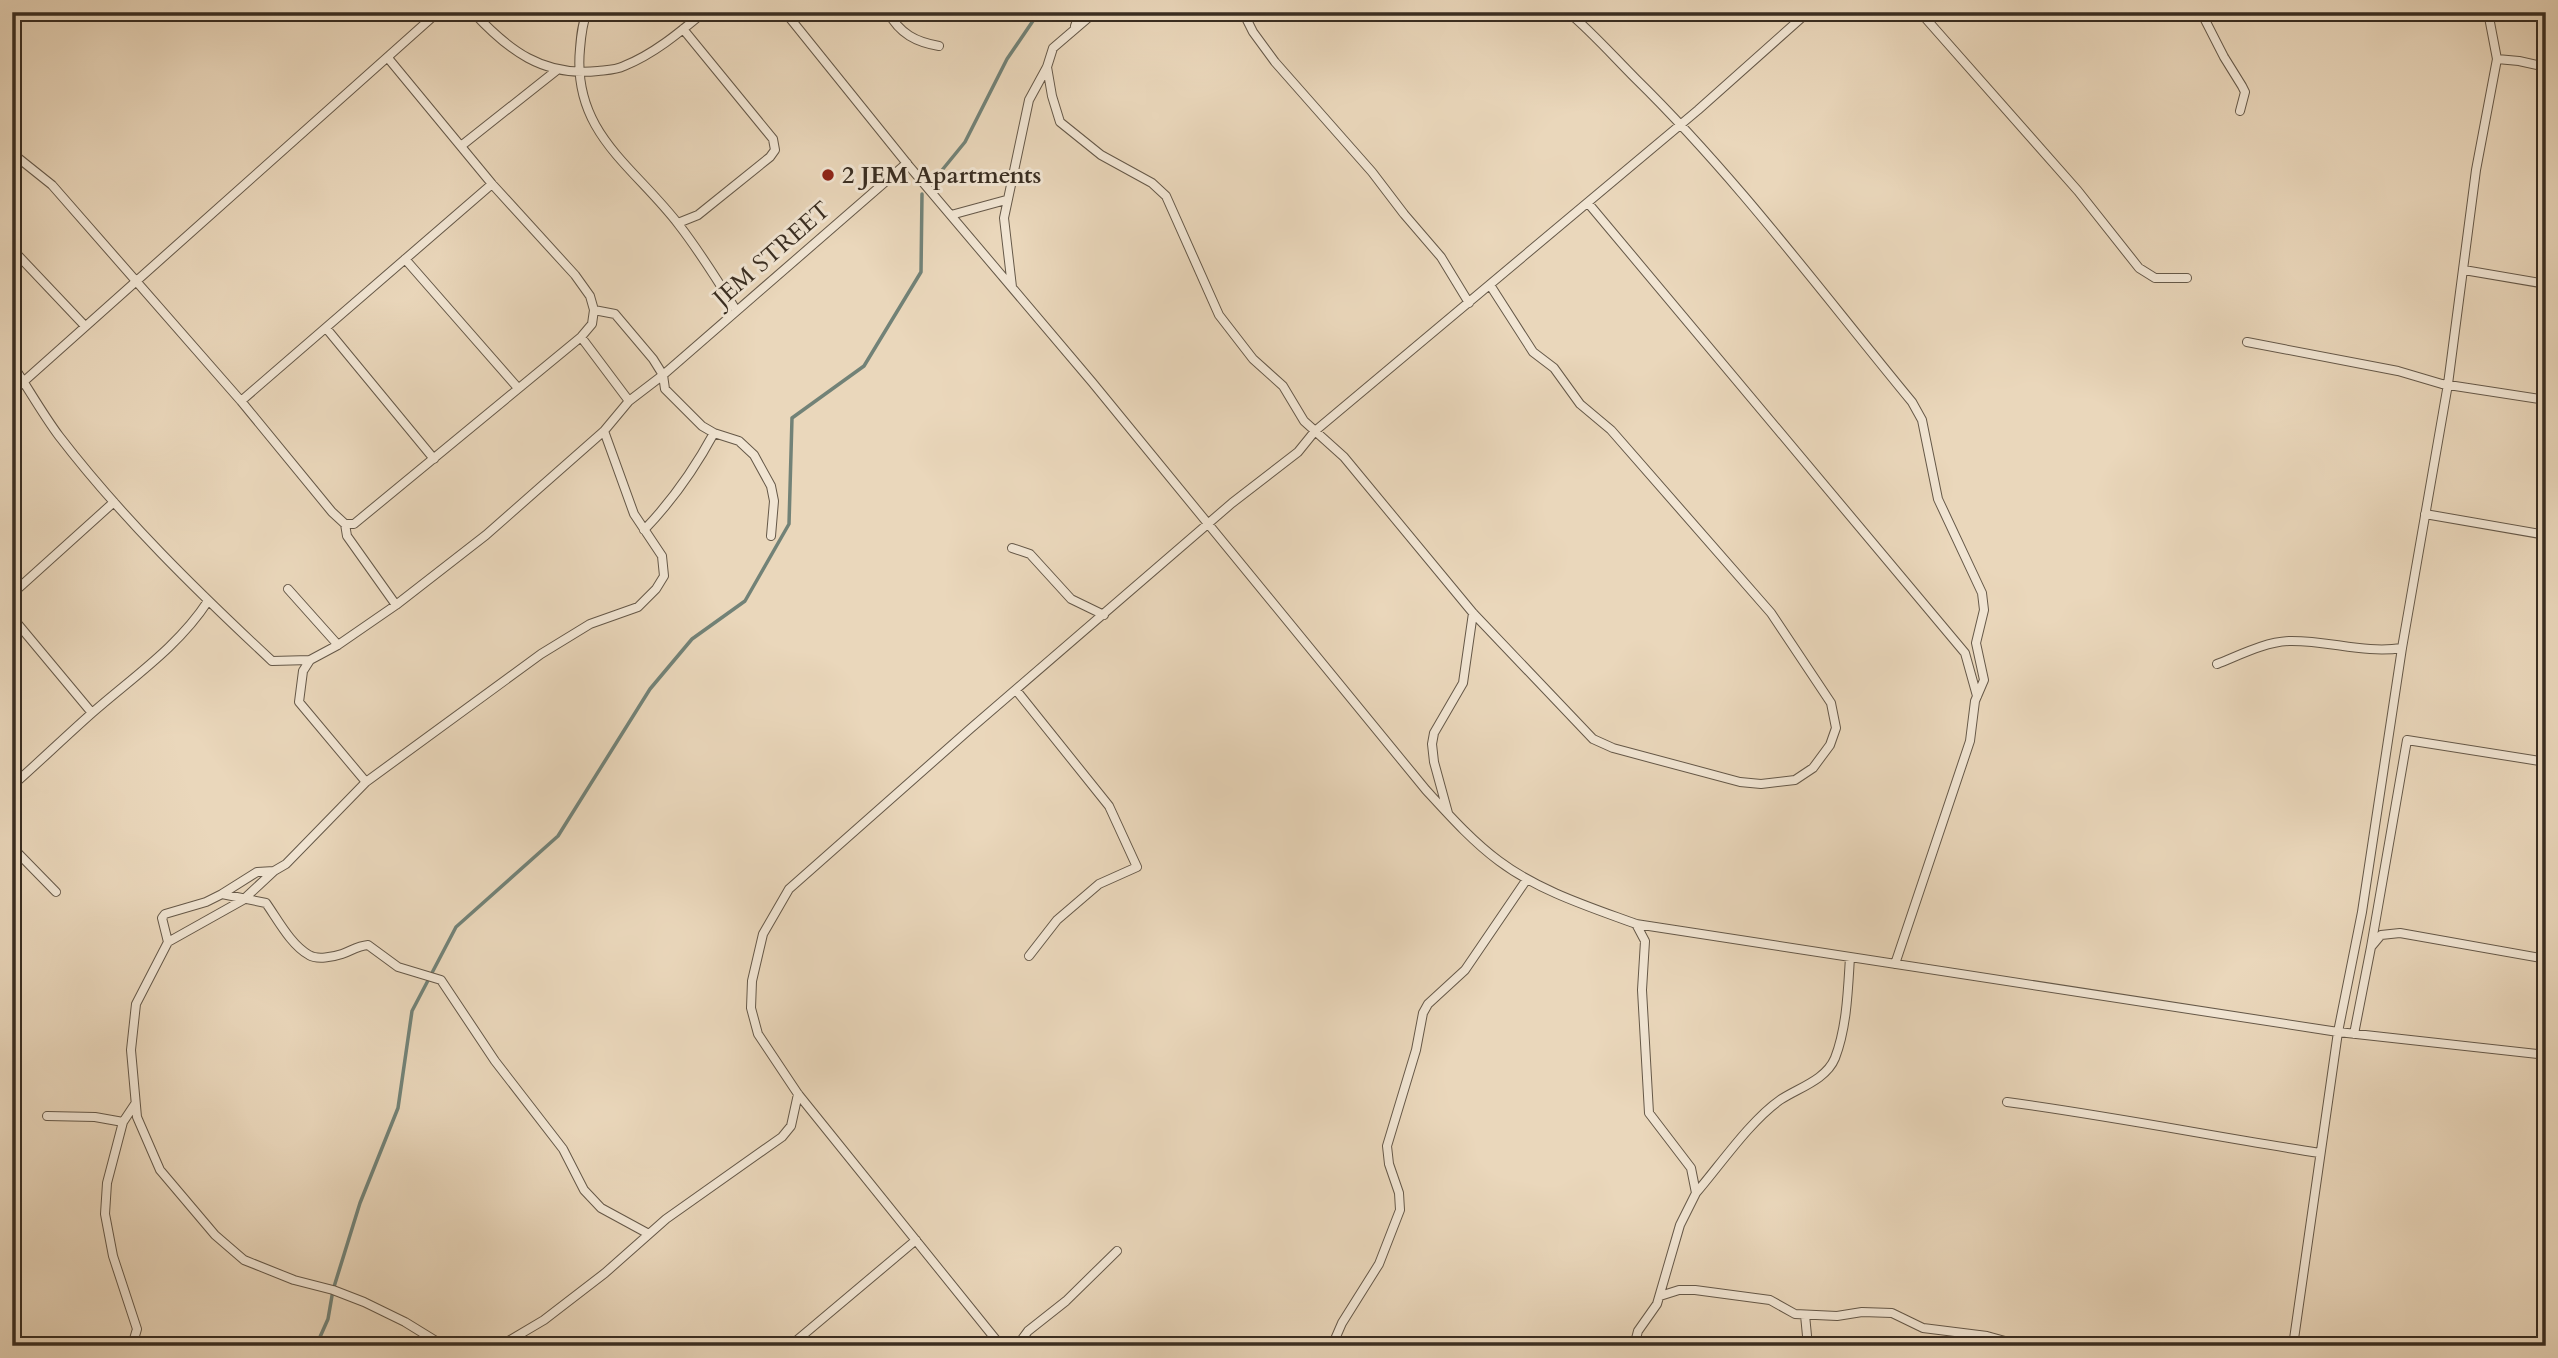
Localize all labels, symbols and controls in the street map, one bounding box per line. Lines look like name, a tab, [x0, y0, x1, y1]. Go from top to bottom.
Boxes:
place label: 2 JEM Apartments	[842, 159, 1041, 192]
marker: 2 JEM Apartments	[820, 167, 836, 183]
street label: JEM STREET	[704, 194, 838, 316]

